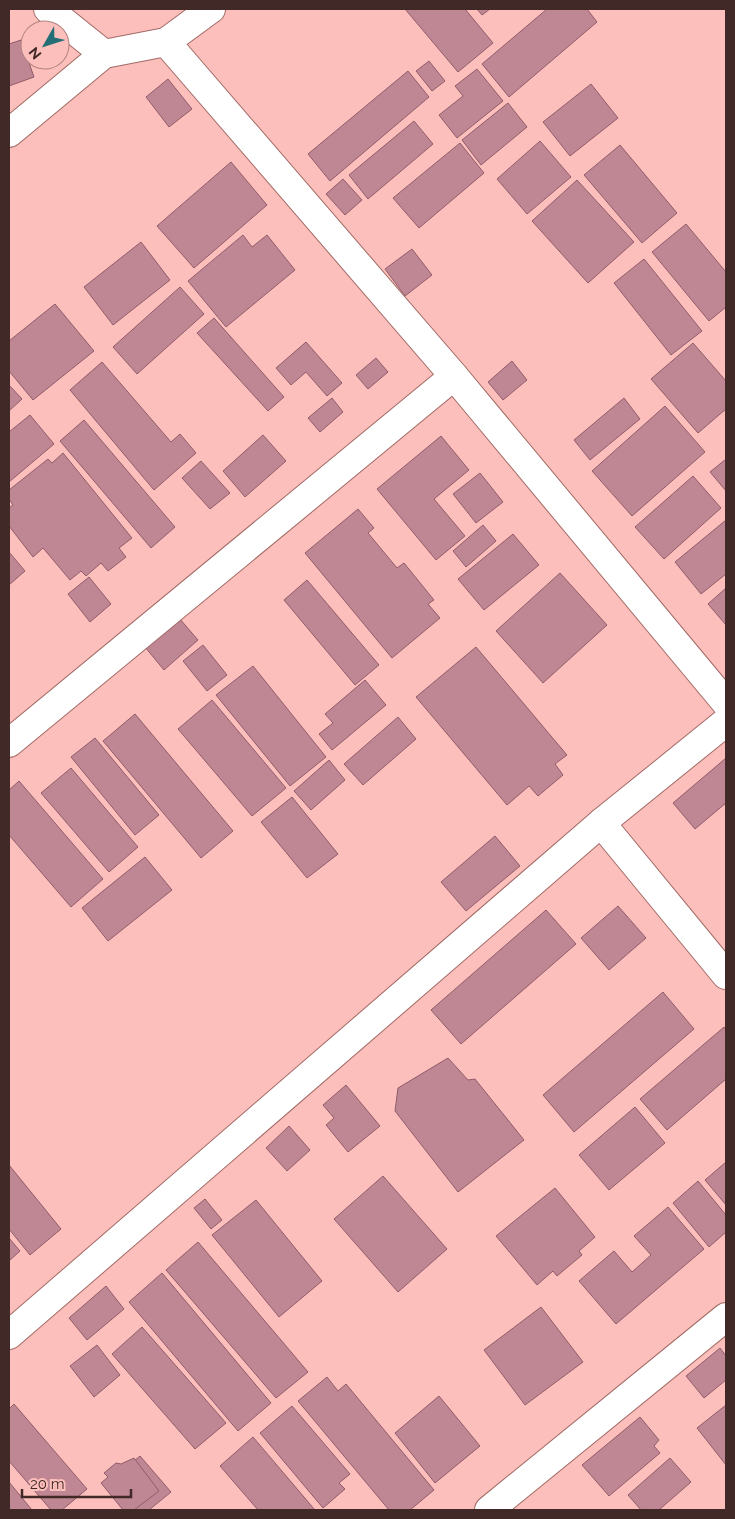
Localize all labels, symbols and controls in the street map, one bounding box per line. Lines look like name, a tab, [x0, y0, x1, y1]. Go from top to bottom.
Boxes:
north arrow	[20, 20, 70, 70]
text: N	[25, 44, 44, 62]
scale bar	[22, 1466, 131, 1498]
text: 20 m	[30, 1475, 65, 1493]

